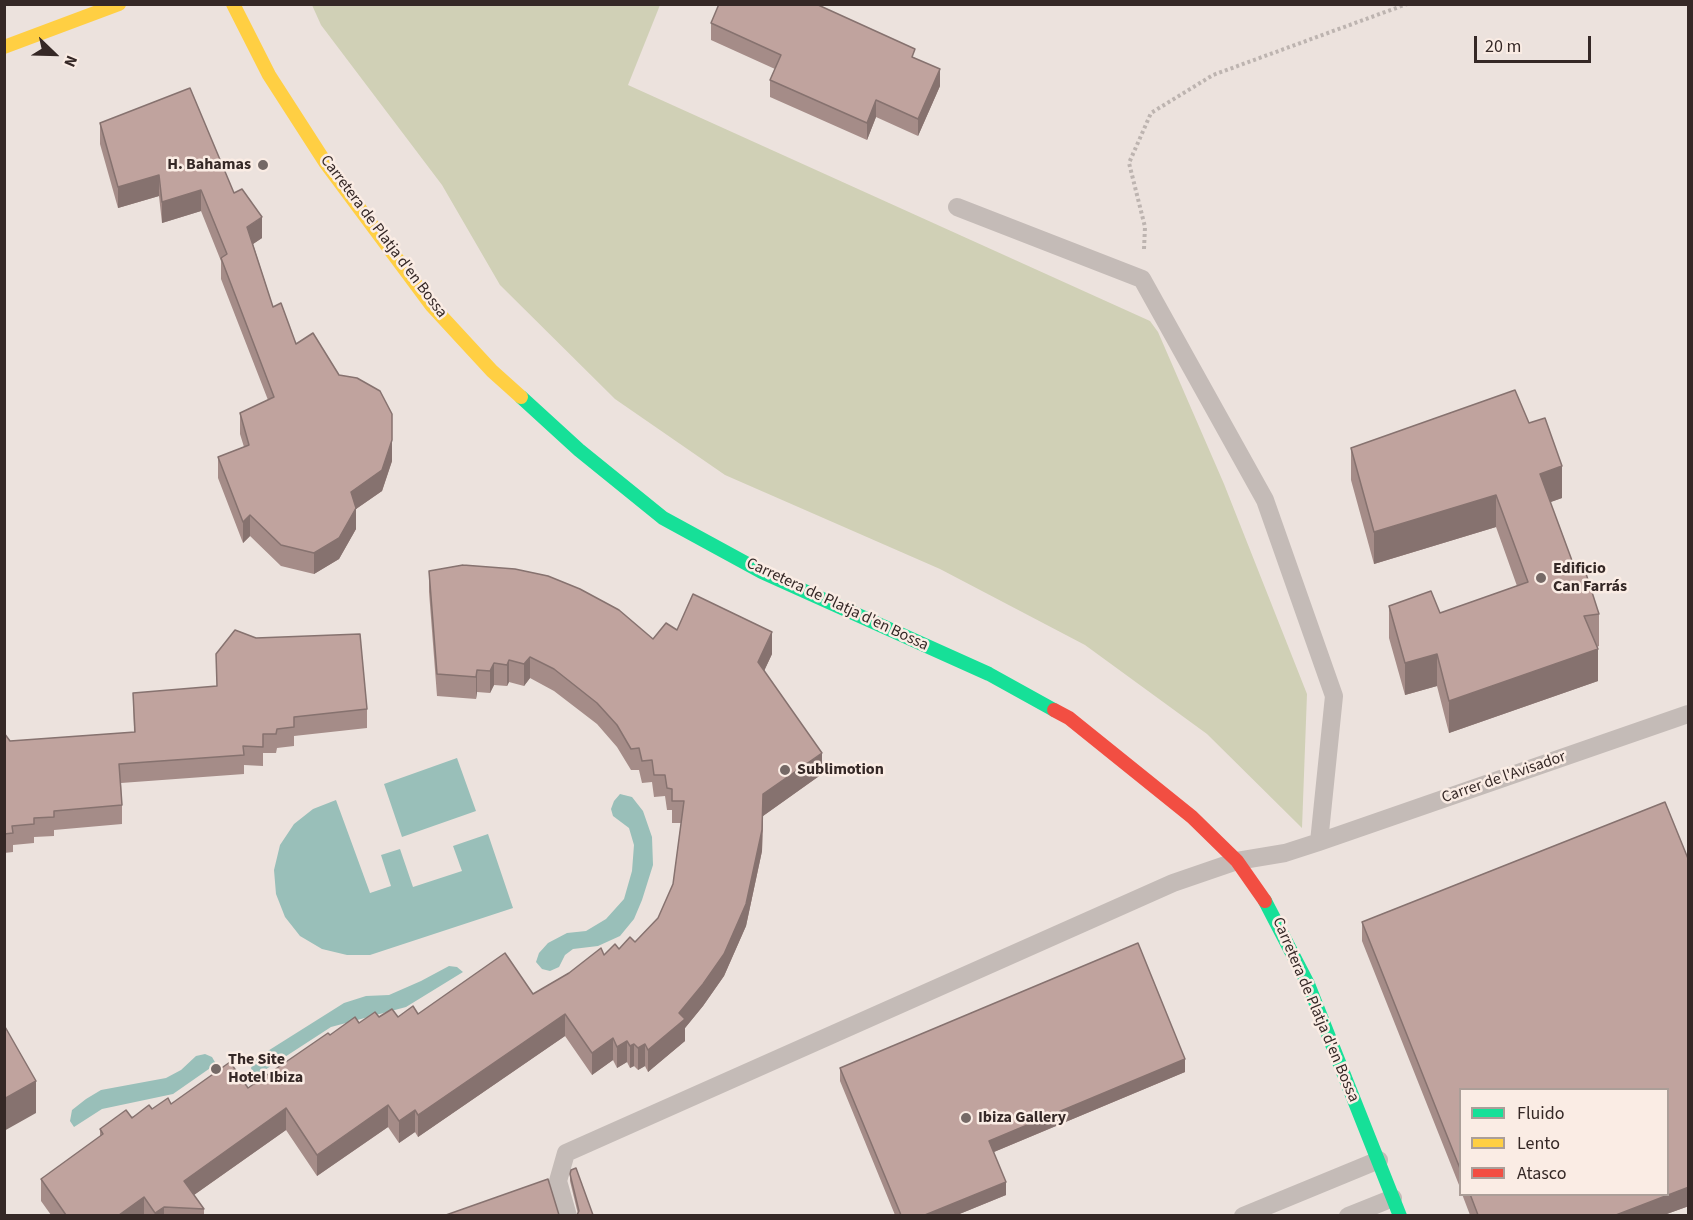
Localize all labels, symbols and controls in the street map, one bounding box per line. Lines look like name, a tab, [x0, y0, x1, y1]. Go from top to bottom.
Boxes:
north arrow	[24, 24, 84, 84]
scale bar	[1477, 24, 1594, 62]
text: 20 m	[1485, 34, 1521, 59]
text: N	[58, 52, 83, 70]
street label: Carretera de Platja d'en Bossa	[315, 152, 451, 322]
place label: H. Bahamas	[167, 155, 251, 175]
marker: H. Bahamas	[256, 158, 270, 172]
street label: Carretera de Platja d'en Bossa	[743, 554, 931, 656]
place label: Edificio Can Farrás	[1553, 559, 1627, 597]
marker: Edificio Can Farrás	[1534, 571, 1548, 585]
street label: Carrer de l'Avisador	[1439, 748, 1569, 808]
place label: Sublimotion	[797, 760, 884, 780]
marker: Sublimotion	[778, 763, 792, 777]
street label: Carretera de Platja d'en Bossa	[1267, 915, 1363, 1105]
place label: The Site Hotel Ibiza	[228, 1050, 303, 1088]
marker: The Site Hotel Ibiza	[209, 1062, 223, 1076]
legend	[1459, 1088, 1669, 1196]
text: Fluido	[1517, 1101, 1564, 1126]
place label: Ibiza Gallery	[978, 1108, 1066, 1128]
marker: Ibiza Gallery	[959, 1111, 973, 1125]
text: Lento	[1517, 1131, 1560, 1156]
text: Atasco	[1517, 1161, 1566, 1186]

